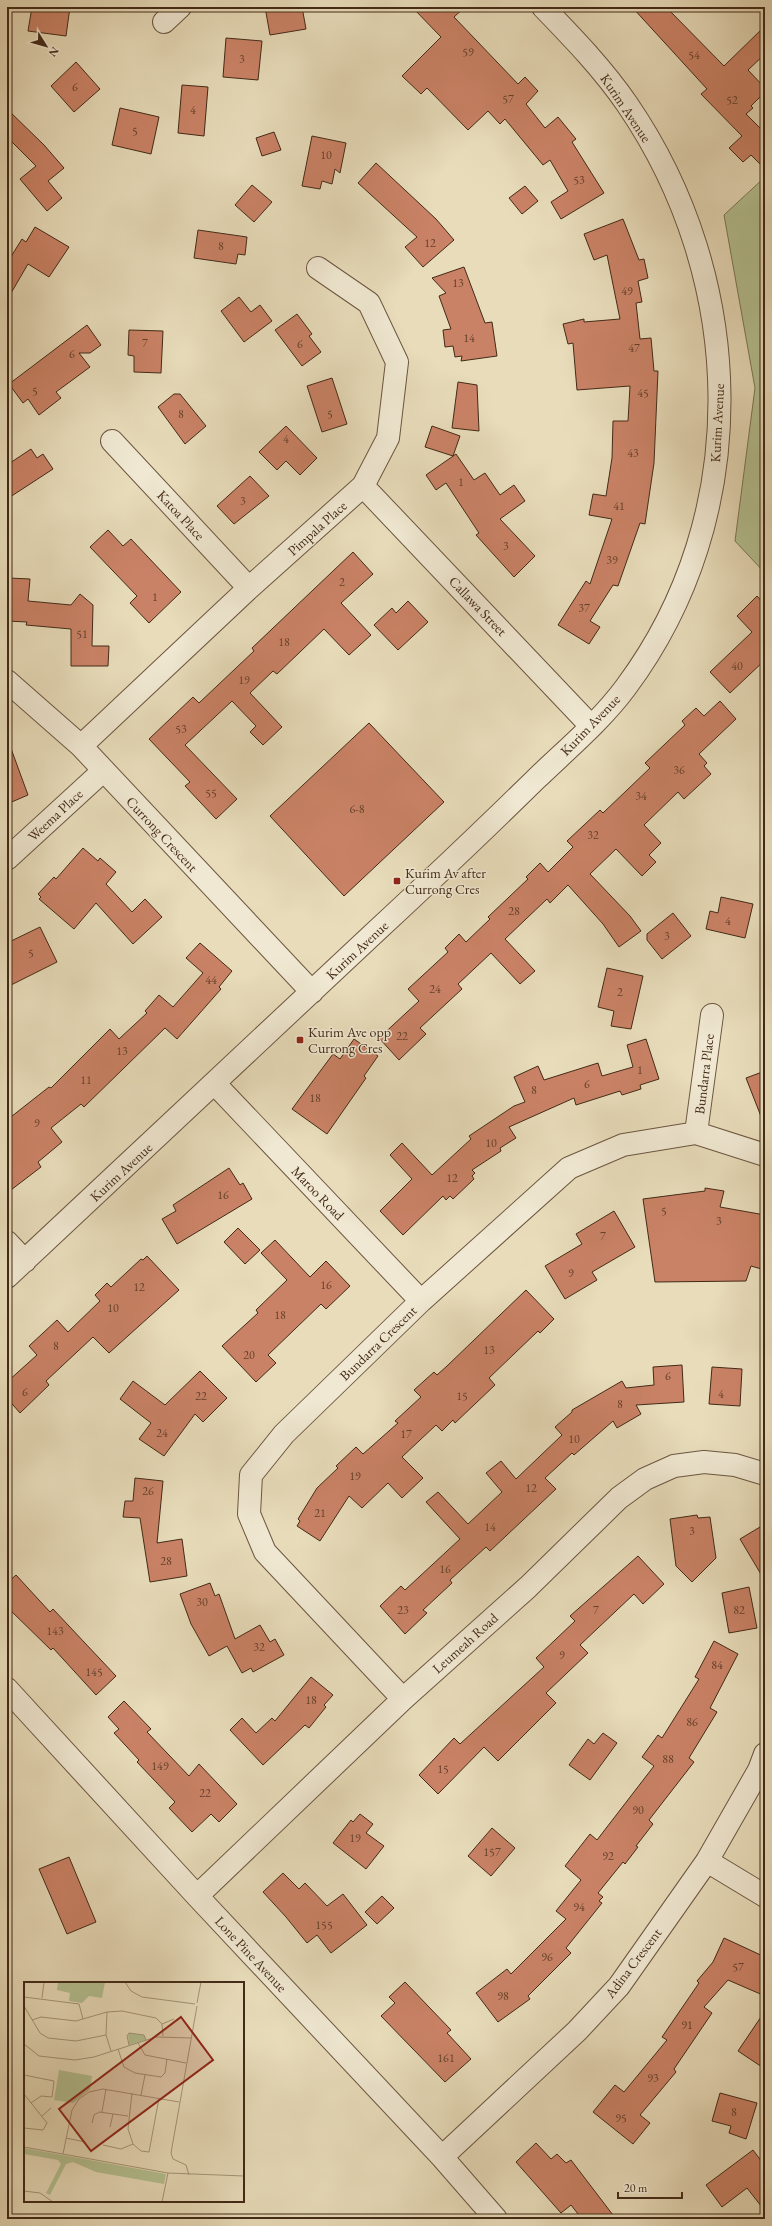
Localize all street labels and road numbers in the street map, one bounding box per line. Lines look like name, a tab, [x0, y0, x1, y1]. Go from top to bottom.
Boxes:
street label: Kurim Avenue	[596, 70, 656, 146]
street label: Kurim Avenue	[706, 383, 728, 463]
street label: Katoa Place	[153, 486, 209, 544]
street label: Pimpala Place	[284, 496, 351, 559]
street label: Callawa Street	[445, 572, 511, 640]
street label: Kurim Avenue	[556, 690, 624, 760]
street label: Weema Place	[24, 785, 87, 845]
street label: Currong Crescent	[122, 792, 202, 876]
street label: Kurim Avenue	[322, 916, 392, 983]
street label: Bundarra Place	[690, 1032, 718, 1115]
street label: Kurim Avenue	[86, 1138, 156, 1205]
street label: Maroo Road	[288, 1162, 349, 1225]
street label: Bundarra Crescent	[336, 1301, 421, 1384]
street label: Leumeah Road	[428, 1608, 502, 1677]
street label: Lone Pine Avenue	[211, 1912, 291, 1996]
street label: Adina Crescent	[600, 1924, 666, 2002]

